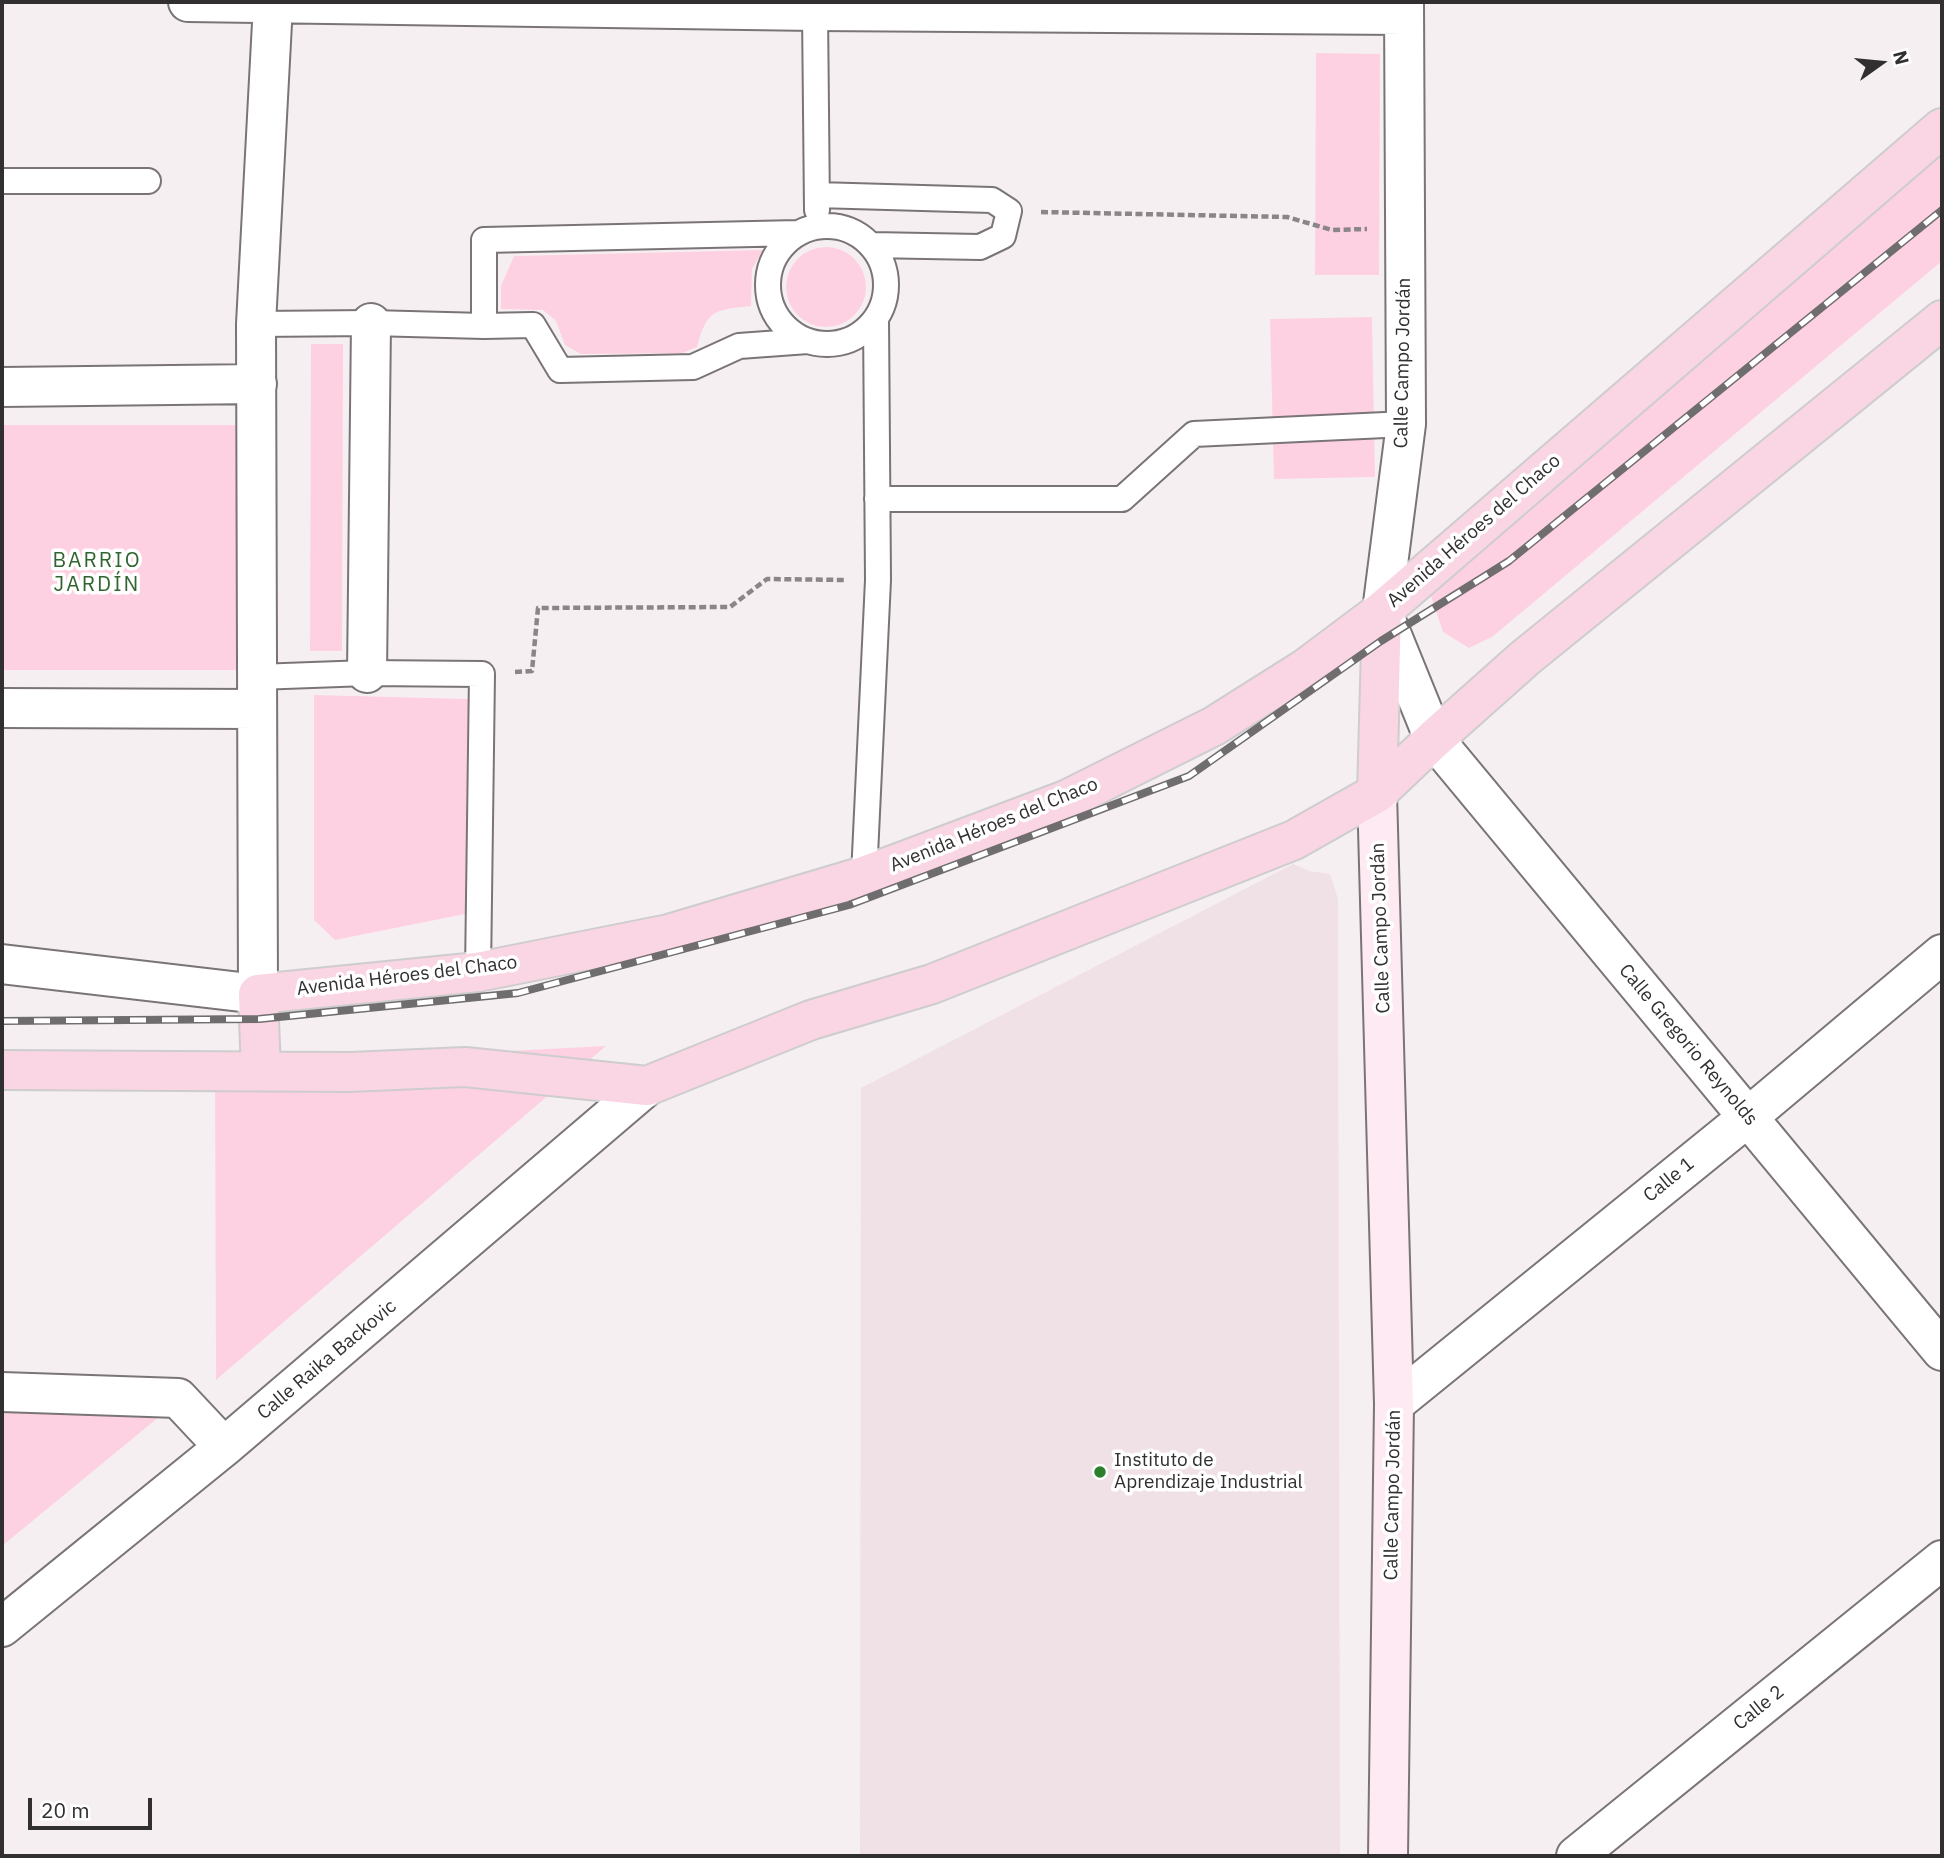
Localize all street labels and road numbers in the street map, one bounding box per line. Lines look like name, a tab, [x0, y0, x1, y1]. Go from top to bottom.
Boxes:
street label: Calle Campo Jordán	[1390, 277, 1416, 449]
street label: Avenida Héroes del Chaco	[1383, 450, 1565, 612]
street label: Avenida Héroes del Chaco	[887, 773, 1101, 877]
street label: Calle Campo Jordán	[1367, 842, 1395, 1014]
street label: Avenida Héroes del Chaco	[295, 951, 519, 1001]
street label: Calle Gregorio Reynolds	[1614, 960, 1762, 1130]
street label: Calle 1	[1639, 1153, 1699, 1207]
street label: Calle Raika Backovic	[253, 1295, 401, 1425]
street label: Calle Campo Jordán	[1380, 1409, 1406, 1581]
street label: Calle 2	[1729, 1681, 1789, 1735]

